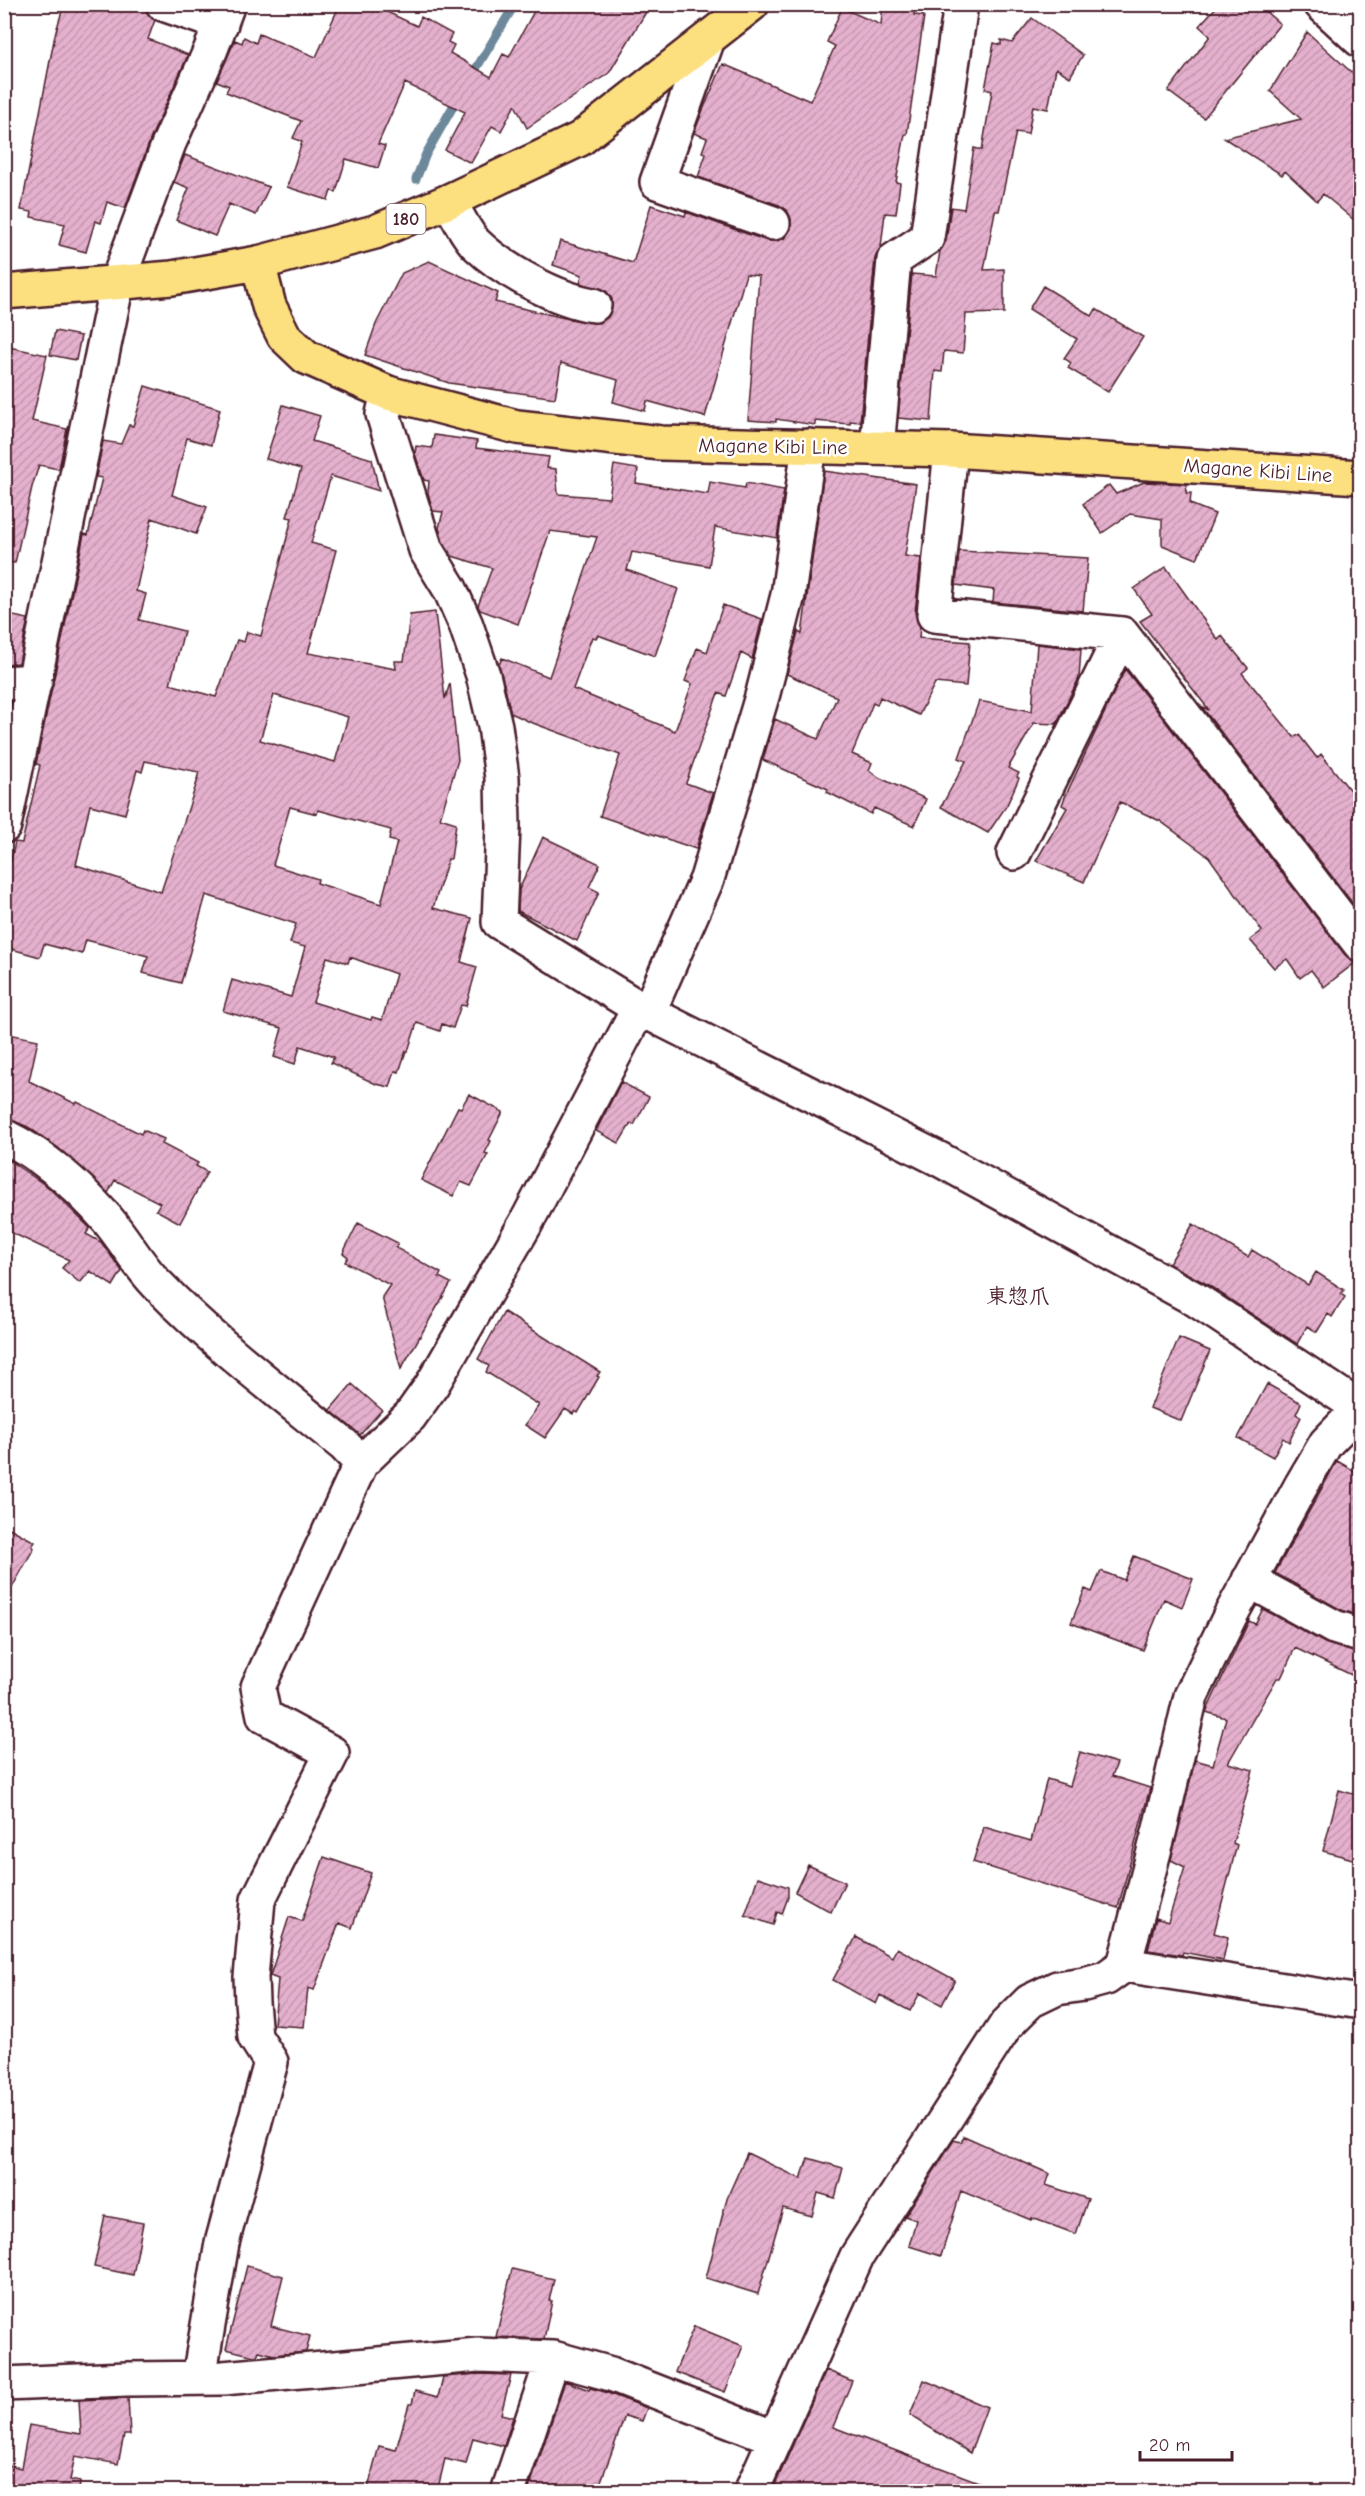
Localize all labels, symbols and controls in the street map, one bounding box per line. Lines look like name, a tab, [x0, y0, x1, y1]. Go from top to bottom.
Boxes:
road number: 180	[386, 204, 426, 234]
street label: Magane Kibi Line	[698, 434, 848, 459]
street label: Magane Kibi Line	[1183, 454, 1333, 487]
district label: 東惣爪	[987, 1284, 1050, 1308]
scale bar	[1140, 2424, 1232, 2462]
text: 20 m	[1149, 2435, 1190, 2456]

